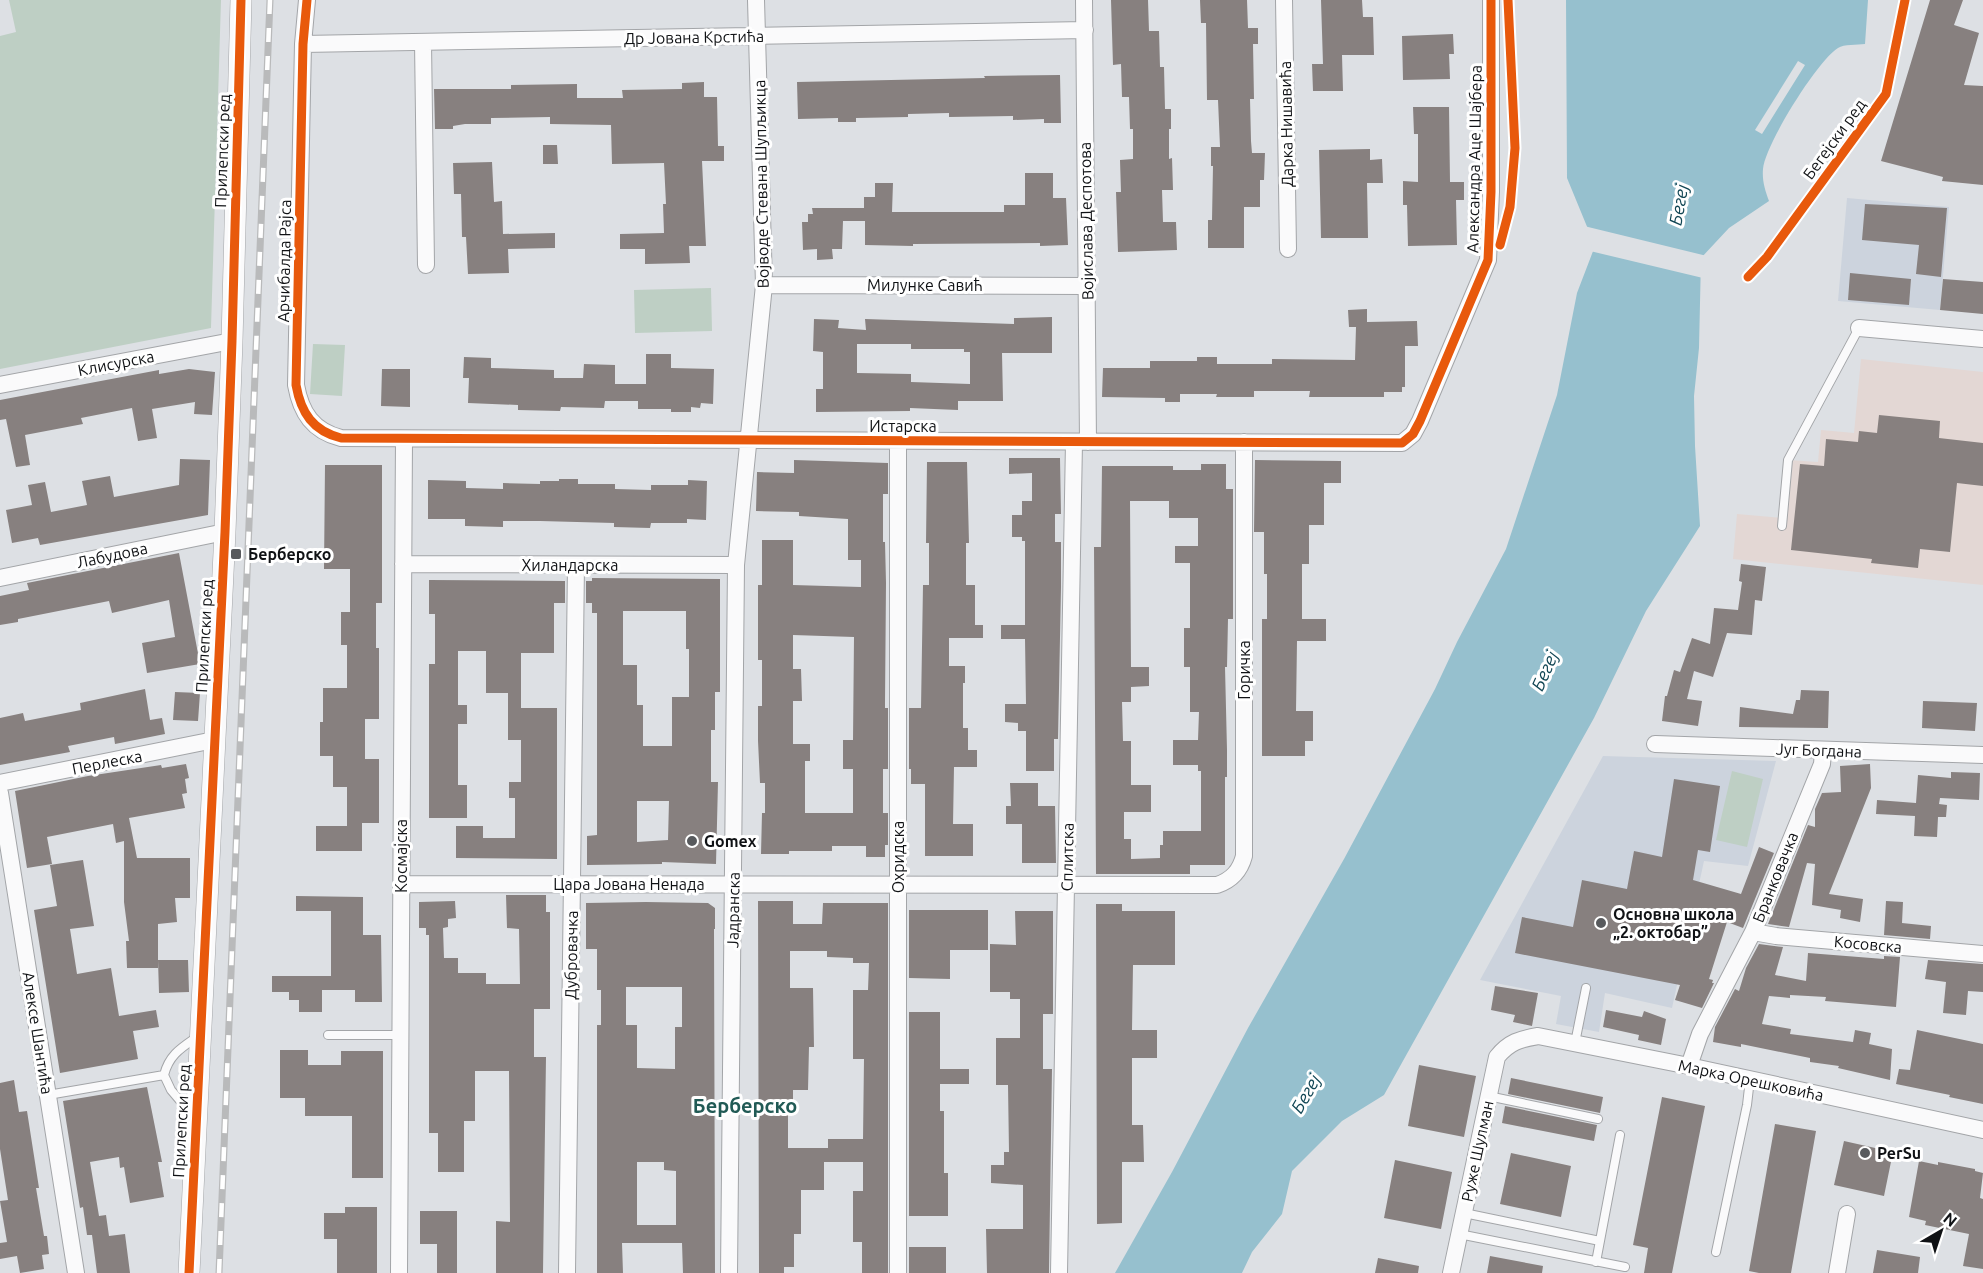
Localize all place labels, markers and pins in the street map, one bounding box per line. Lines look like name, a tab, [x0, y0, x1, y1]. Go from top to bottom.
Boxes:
place label: Берберско	[248, 545, 332, 563]
marker: Берберско	[229, 547, 243, 561]
place label: Gomex	[704, 832, 757, 850]
marker: Gomex	[685, 834, 699, 848]
place label: Основна школа „2. октобар”	[1613, 905, 1734, 941]
marker: Основна школа „2. октобар”	[1594, 916, 1608, 930]
place label: PerSu	[1877, 1144, 1921, 1162]
marker: PerSu	[1858, 1146, 1872, 1160]

